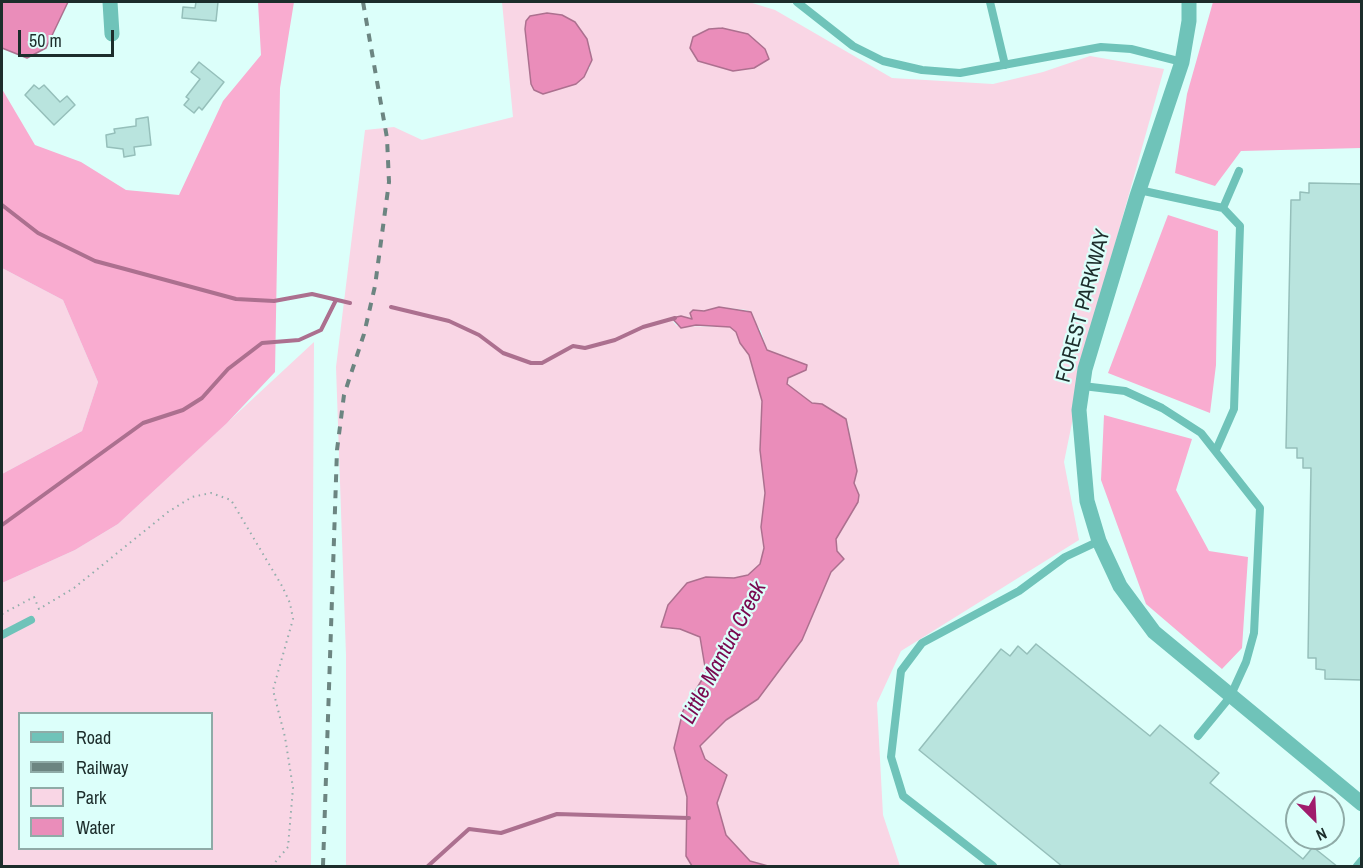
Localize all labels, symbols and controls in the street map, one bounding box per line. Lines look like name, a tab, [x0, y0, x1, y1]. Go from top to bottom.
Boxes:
scale bar	[21, 18, 117, 56]
text: 50 m	[29, 28, 62, 53]
street label: FOREST PARKWAY	[1051, 227, 1117, 385]
water label: Little Mantua Creek	[675, 577, 773, 729]
legend	[18, 712, 213, 850]
text: Road	[76, 725, 111, 750]
text: Railway	[76, 755, 129, 780]
text: Park	[76, 785, 106, 810]
north arrow	[1285, 790, 1345, 850]
text: Water	[76, 815, 115, 840]
text: N	[1313, 823, 1330, 847]

